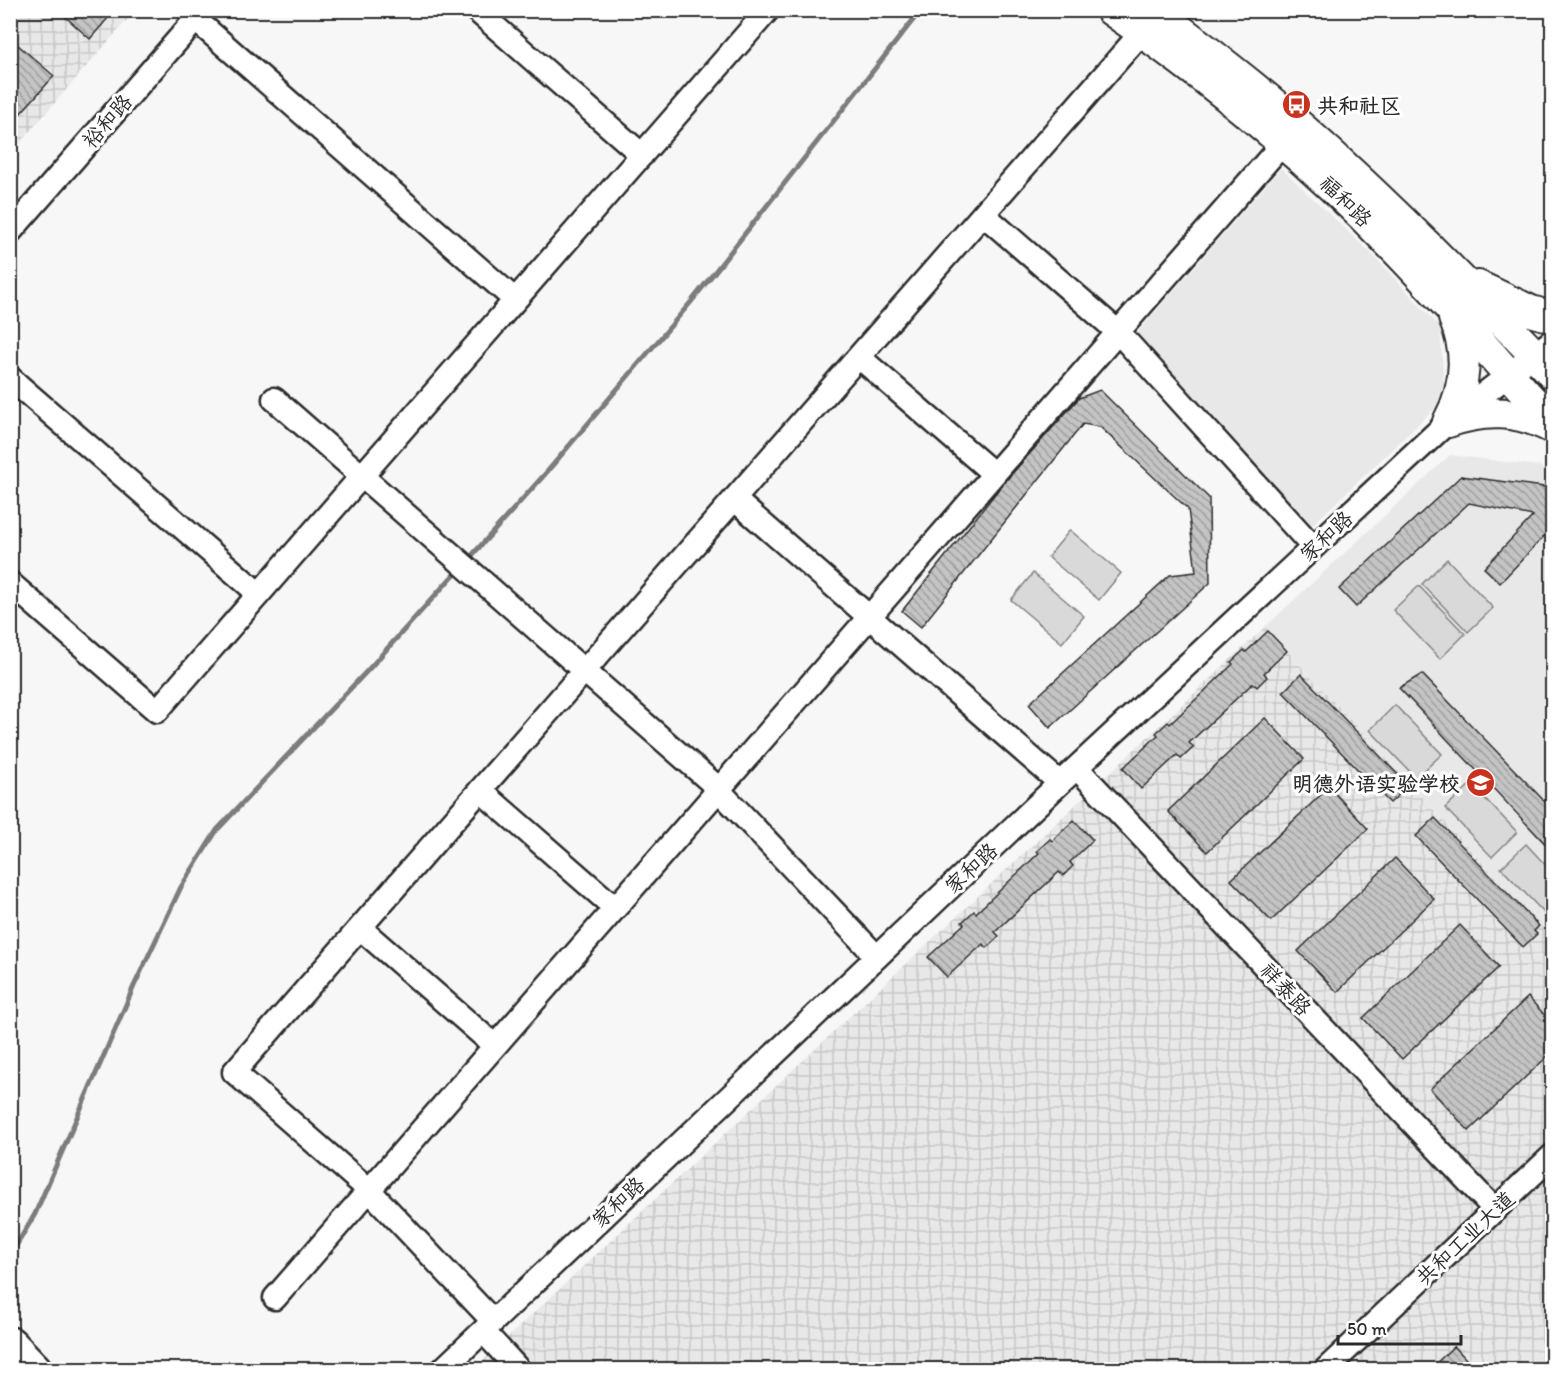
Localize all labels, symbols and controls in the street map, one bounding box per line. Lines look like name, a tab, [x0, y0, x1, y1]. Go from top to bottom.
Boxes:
street label: 裕和路	[77, 89, 137, 153]
bus stop icon: 共和社区	[1280, 89, 1312, 121]
place label: 共和社区	[1317, 93, 1401, 118]
street label: 福和路	[1315, 170, 1377, 232]
street label: 家和路	[1294, 505, 1358, 567]
school or university icon: 明德外语实验学校	[1465, 767, 1497, 799]
place label: 明德外语实验学校	[1292, 771, 1460, 796]
street label: 家和路	[939, 837, 1003, 899]
street label: 祥泰路	[1255, 957, 1317, 1021]
street label: 家和路	[586, 1171, 650, 1233]
street label: 共和工业大道	[1410, 1186, 1520, 1290]
scale bar	[1338, 1308, 1461, 1346]
text: 50 m	[1347, 1318, 1387, 1340]

